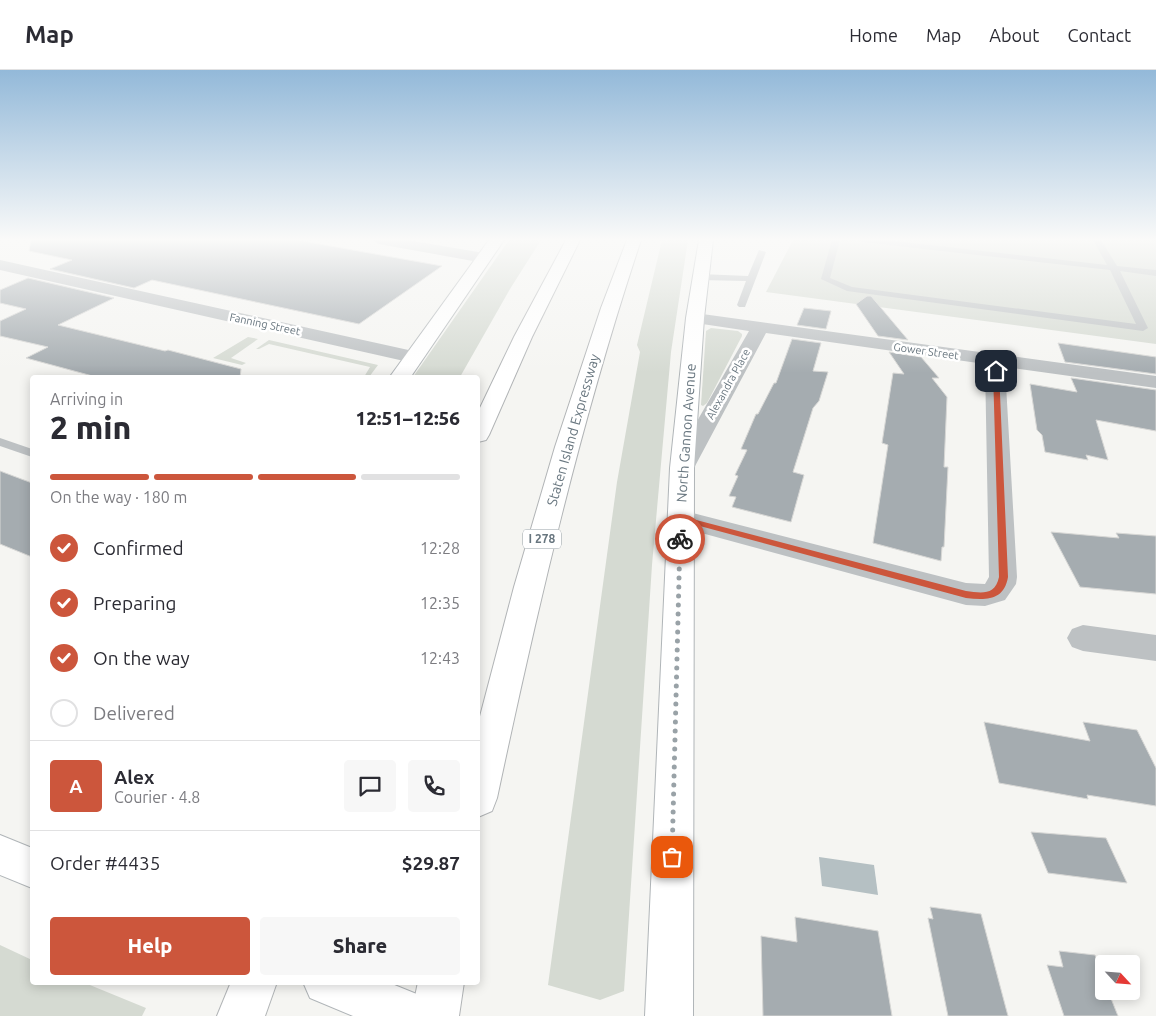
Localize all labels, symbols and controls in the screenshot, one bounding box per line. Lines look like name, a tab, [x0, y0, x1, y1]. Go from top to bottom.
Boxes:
text: Map	[25, 21, 74, 48]
text: Home	[849, 25, 898, 45]
text: Map	[926, 25, 961, 45]
text: About	[989, 25, 1039, 45]
text: Contact	[1067, 25, 1131, 45]
street label: Fanning Street	[228, 311, 302, 338]
street label: Gower Street	[893, 340, 960, 362]
street label: Alexandra Place	[704, 347, 752, 421]
pin	[975, 350, 1017, 392]
street label: Staten Island Expressway	[544, 352, 602, 508]
icon: home	[982, 357, 1010, 385]
street label: North Gannon Avenue	[673, 363, 699, 503]
text: Arriving in	[50, 390, 123, 408]
text: 12:51–12:56	[355, 407, 460, 429]
text: 2 min	[50, 409, 131, 445]
text: On the way · 180 m	[50, 488, 187, 506]
courier	[655, 514, 705, 564]
icon: bike	[666, 525, 694, 553]
road number: I 278	[523, 529, 561, 548]
icon: check	[50, 534, 78, 562]
text: Confirmed	[93, 537, 184, 559]
text: 12:28	[420, 539, 460, 557]
icon: check	[50, 589, 78, 617]
text: Preparing	[93, 592, 177, 614]
text: 12:35	[420, 594, 460, 612]
icon: check	[50, 644, 78, 672]
text: On the way	[93, 647, 190, 669]
text: 12:43	[420, 649, 460, 667]
text: Delivered	[93, 702, 175, 724]
button: chat	[344, 760, 396, 812]
button: phone	[408, 760, 460, 812]
text: Alex	[114, 766, 154, 788]
text: A	[69, 775, 83, 797]
text: Courier · 4.8	[114, 788, 200, 806]
pin	[651, 836, 693, 878]
icon: bag	[658, 843, 686, 871]
text: Order #4435	[50, 852, 160, 874]
text: $29.87	[402, 852, 460, 874]
button: Help	[50, 917, 250, 975]
button: Share	[260, 917, 460, 975]
north arrow	[1095, 955, 1140, 1000]
map controls	[1095, 955, 1140, 1000]

